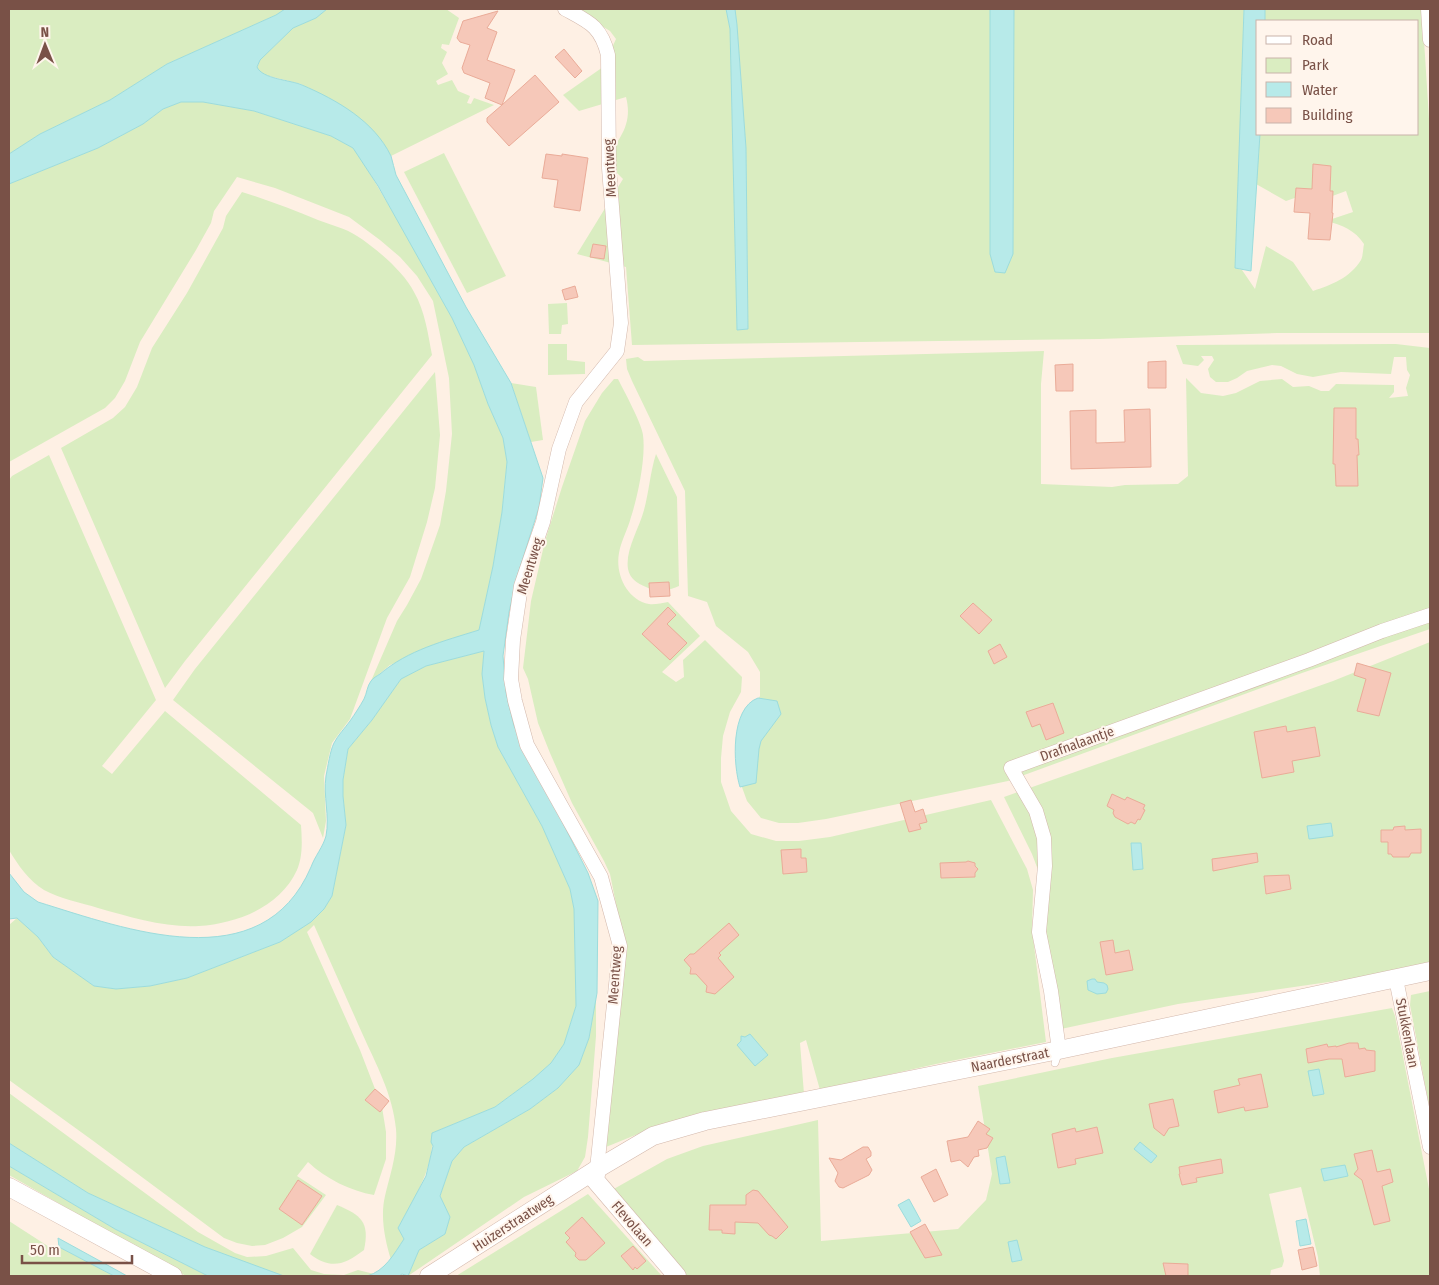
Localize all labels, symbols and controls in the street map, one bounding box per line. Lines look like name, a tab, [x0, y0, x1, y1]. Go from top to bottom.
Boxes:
north arrow	[20, 20, 70, 70]
legend	[1256, 20, 1419, 135]
text: N	[40, 24, 49, 41]
text: Road	[1302, 31, 1333, 49]
text: Park	[1302, 56, 1329, 74]
text: Water	[1302, 81, 1338, 99]
text: Building	[1302, 106, 1353, 124]
street label: Meentweg	[600, 138, 620, 198]
street label: Meentweg	[513, 535, 547, 596]
street label: Drafnalaantje	[1038, 723, 1116, 765]
street label: Meentweg	[604, 945, 626, 1005]
street label: Stukkenlaan	[1392, 997, 1422, 1069]
street label: Naarderstraat	[970, 1044, 1051, 1076]
street label: Huizerstraatweg	[470, 1191, 557, 1255]
street label: Flevolaan	[608, 1198, 656, 1250]
scale bar	[22, 1232, 132, 1264]
text: 50 m	[30, 1241, 60, 1259]

